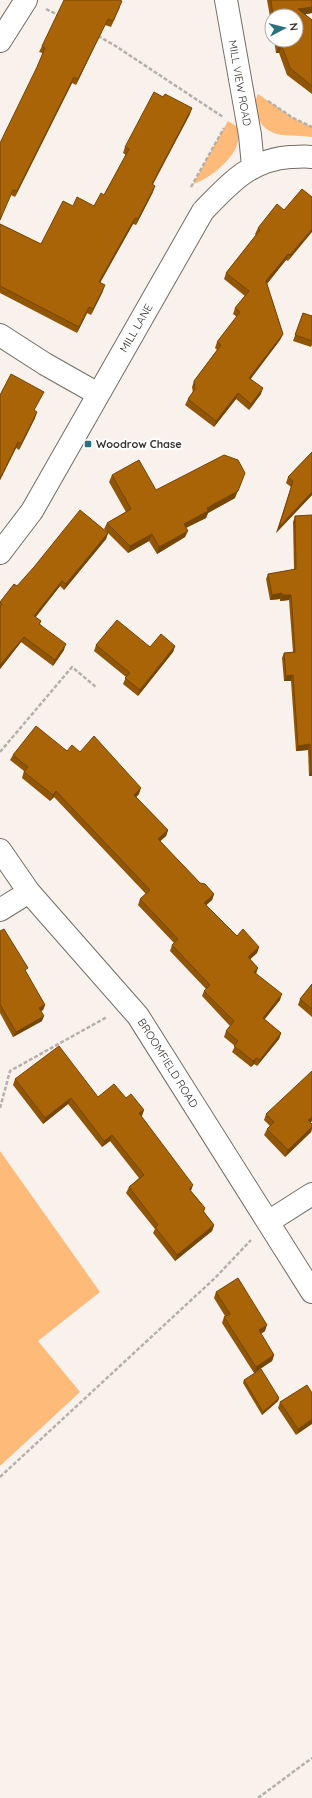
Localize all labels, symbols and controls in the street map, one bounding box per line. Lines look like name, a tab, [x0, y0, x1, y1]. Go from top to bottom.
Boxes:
north arrow	[264, 8, 304, 48]
text: N	[286, 22, 301, 32]
street label: MILL VIEW ROAD	[226, 39, 254, 127]
street label: MILL LANE	[116, 301, 156, 355]
place label: Woodrow Chase	[96, 437, 182, 451]
marker: Woodrow Chase	[83, 439, 93, 449]
street label: BROOMFIELD ROAD	[135, 1016, 201, 1110]

